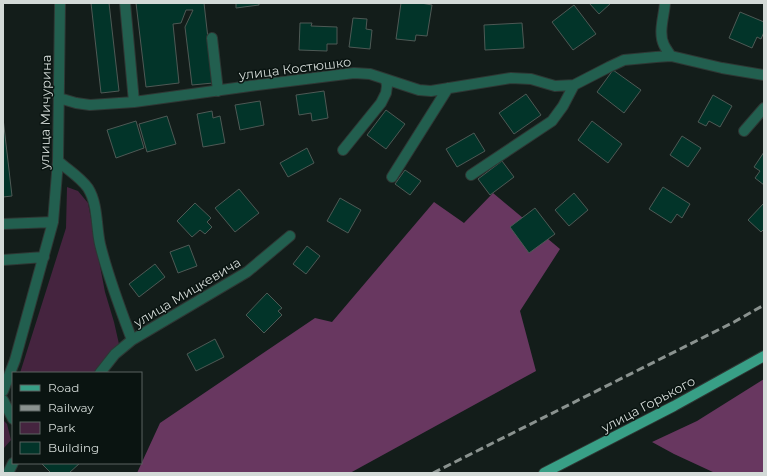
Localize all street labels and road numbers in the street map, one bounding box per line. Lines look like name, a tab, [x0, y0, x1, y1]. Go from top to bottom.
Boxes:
street label: улица Костюшко	[237, 53, 352, 83]
street label: улица Мичурина	[36, 55, 54, 170]
street label: улица Мицкевича	[130, 254, 243, 331]
street label: улица Горького	[597, 372, 698, 436]

